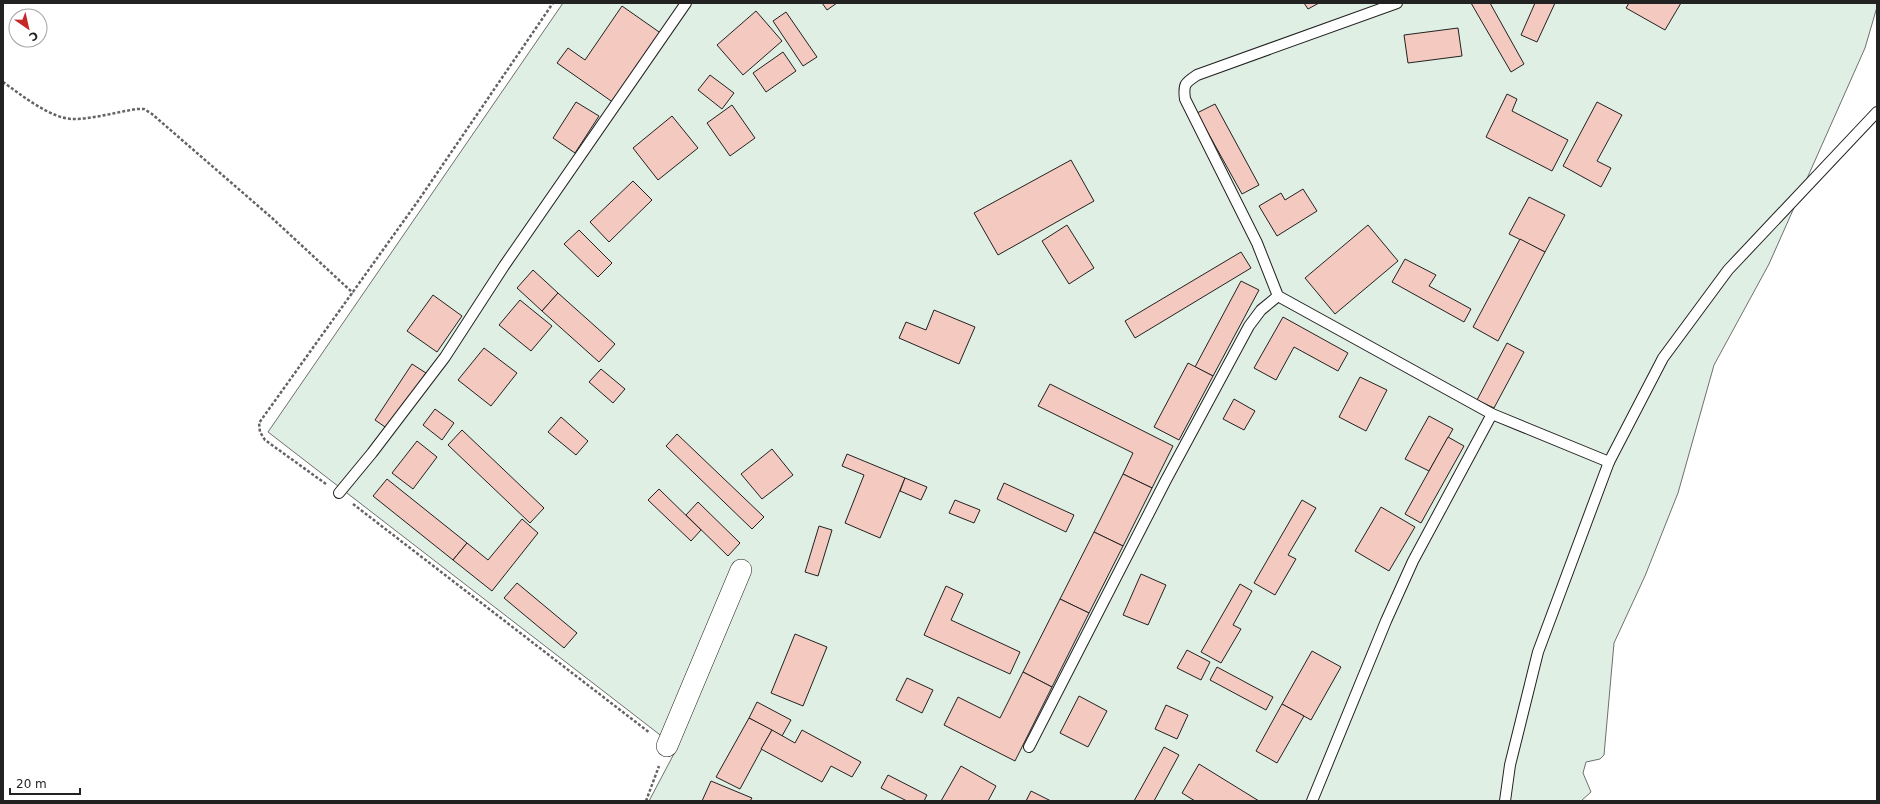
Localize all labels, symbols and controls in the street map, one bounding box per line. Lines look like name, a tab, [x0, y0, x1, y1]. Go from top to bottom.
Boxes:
north arrow	[8, 8, 48, 48]
text: С	[26, 28, 40, 44]
scale bar	[10, 770, 80, 796]
text: 20 m	[16, 777, 47, 791]

